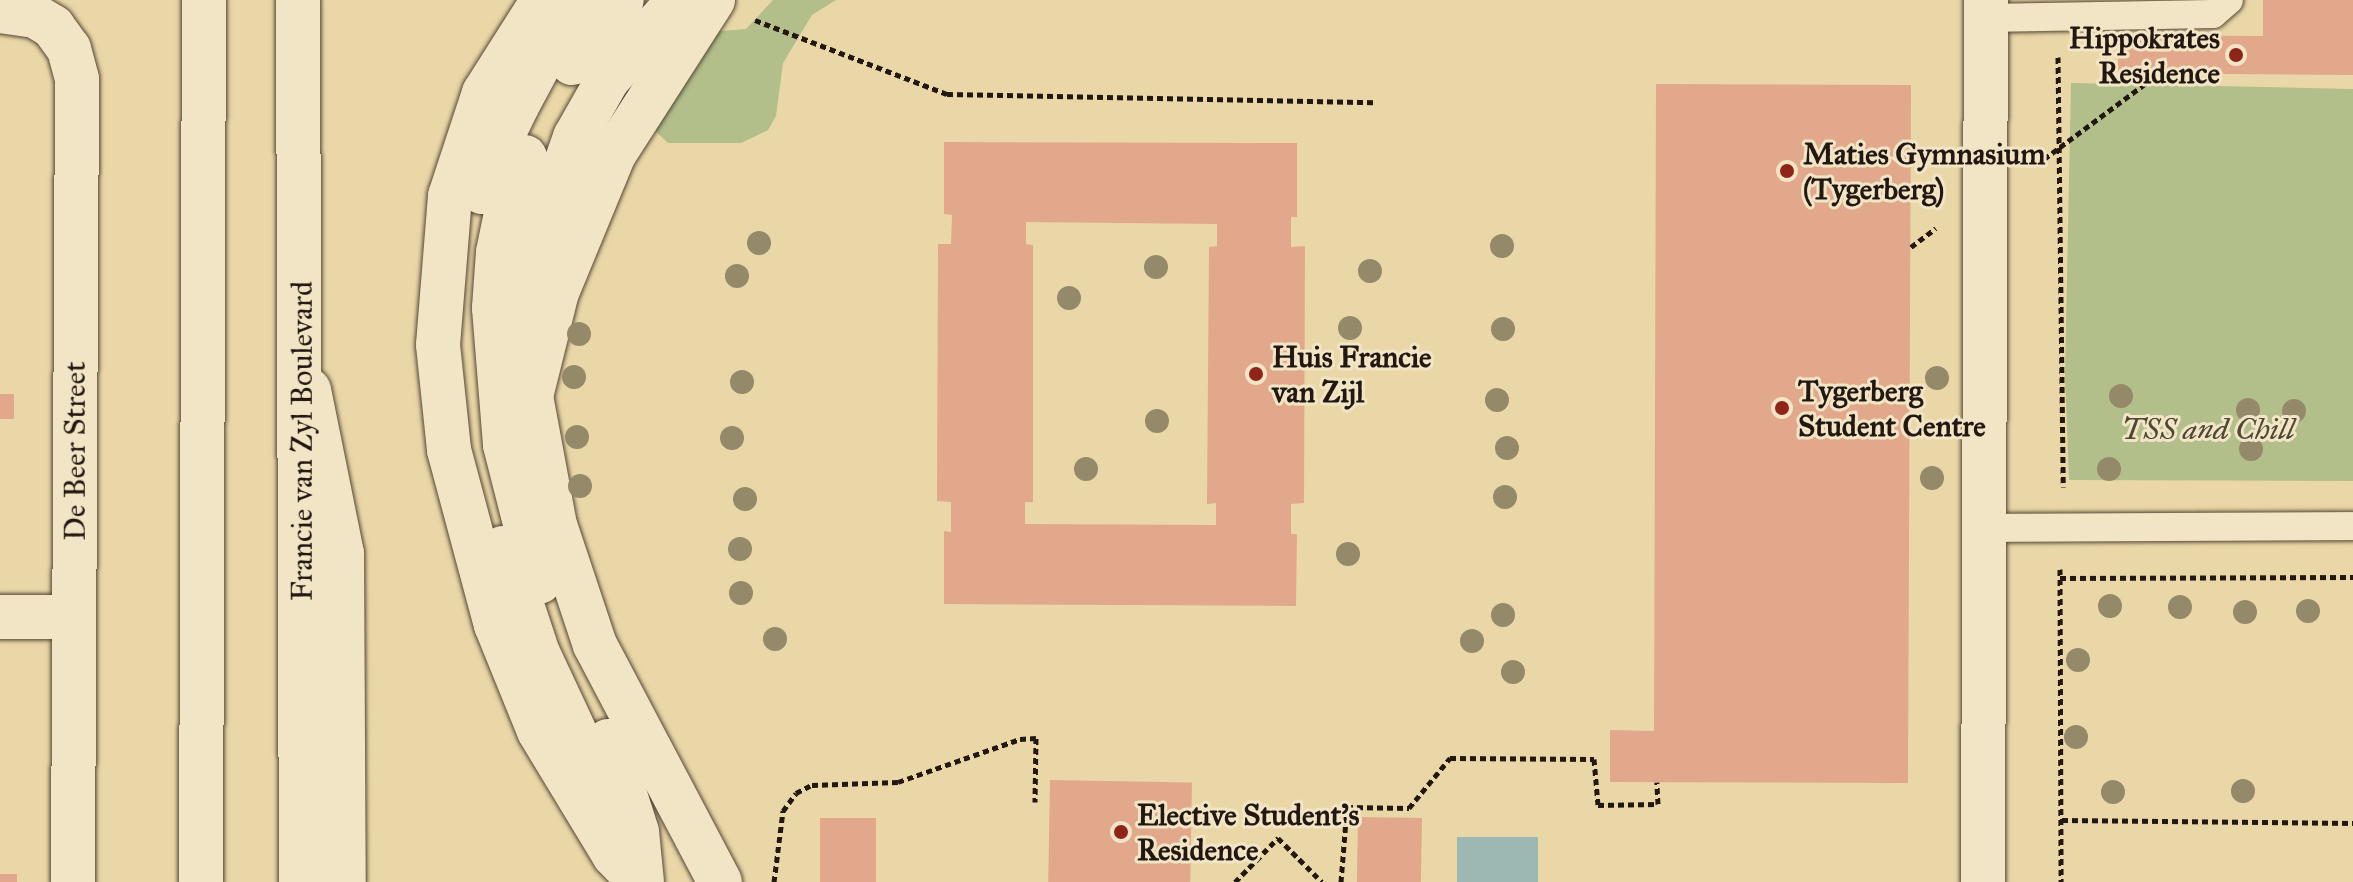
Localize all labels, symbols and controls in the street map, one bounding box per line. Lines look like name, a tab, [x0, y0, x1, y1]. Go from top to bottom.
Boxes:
place label: Hippokrates Residence	[2069, 20, 2220, 90]
marker: Hippokrates Residence	[2227, 46, 2245, 64]
place label: Maties Gymnasium (Tygerberg)	[1803, 136, 2046, 206]
marker: Maties Gymnasium (Tygerberg)	[1778, 162, 1796, 180]
street label: Francie van Zyl Boulevard	[284, 281, 320, 601]
place label: Huis Francie van Zijl	[1272, 339, 1432, 410]
street label: De Beer Street	[57, 361, 93, 541]
marker: Huis Francie van Zijl	[1247, 365, 1265, 383]
place label: Tygerberg Student Centre	[1798, 373, 1986, 444]
marker: Tygerberg Student Centre	[1773, 399, 1791, 417]
park label: TSS and Chill	[2121, 411, 2295, 447]
place label: Elective Student's Residence	[1137, 797, 1359, 868]
marker: Elective Student's Residence	[1112, 823, 1130, 841]

